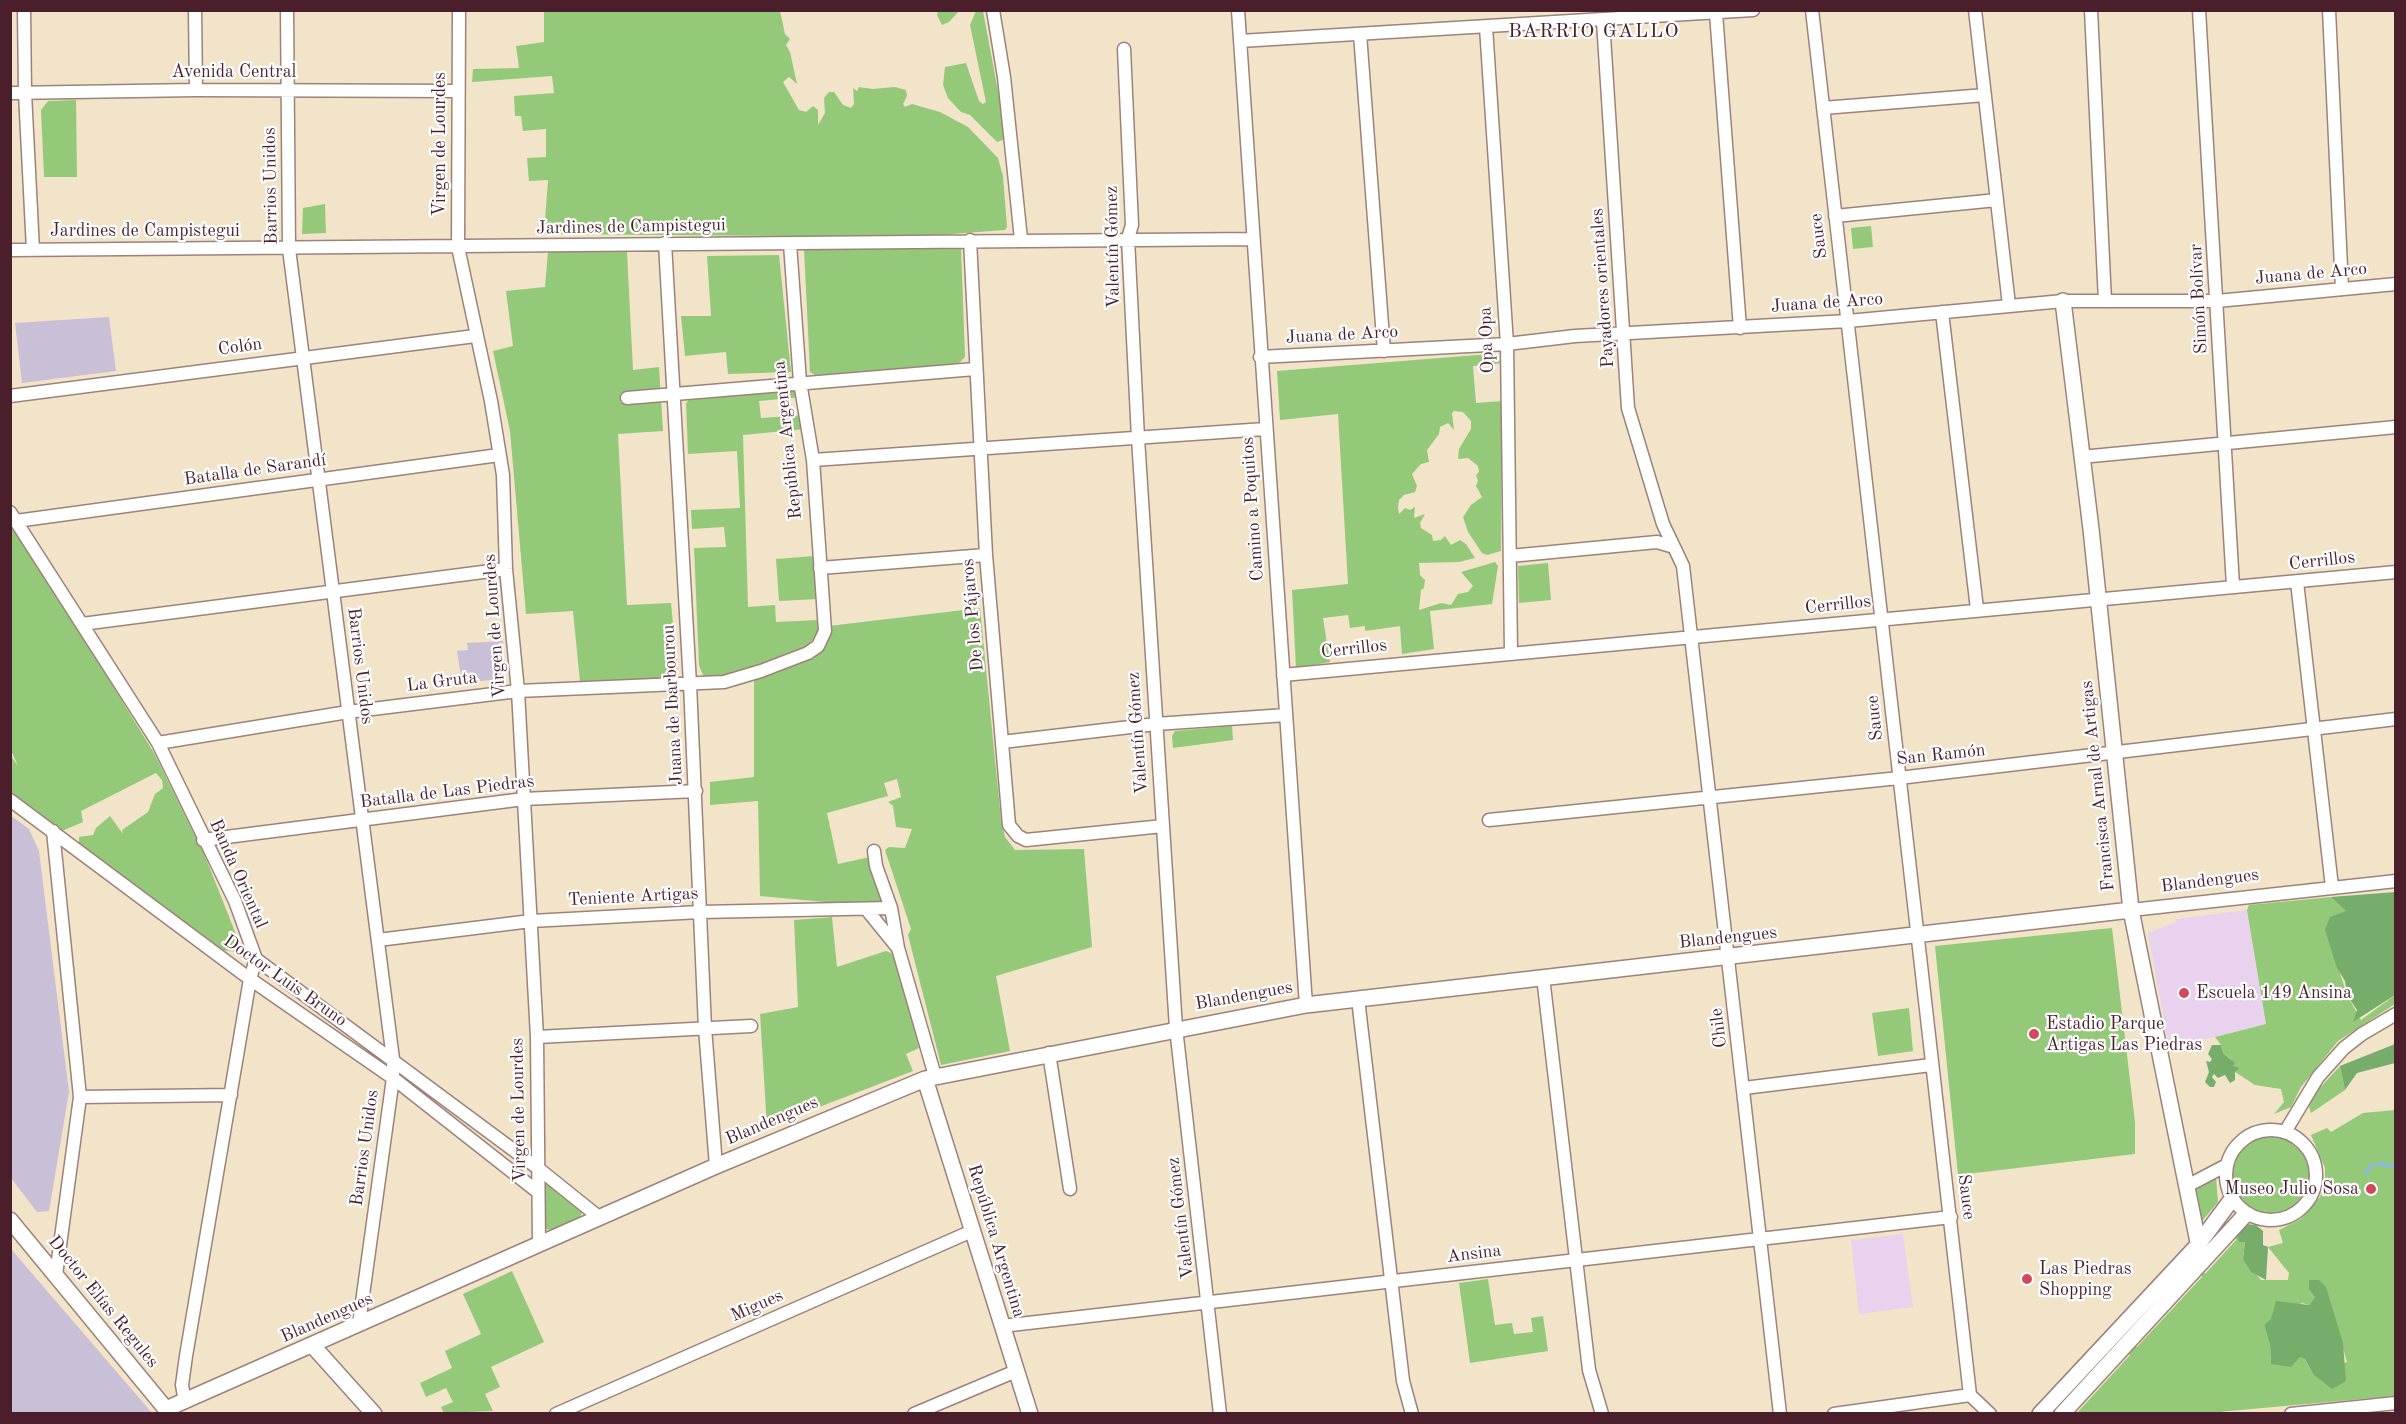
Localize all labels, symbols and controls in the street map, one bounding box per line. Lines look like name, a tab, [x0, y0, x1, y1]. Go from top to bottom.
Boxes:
district label: BARRIO GALLO	[1508, 20, 1680, 44]
street label: Avenida Central	[172, 61, 296, 83]
street label: Virgen de Lourdes	[429, 72, 451, 216]
street label: Barrios Unidos	[259, 127, 283, 245]
street label: Valentín Gómez	[1101, 186, 1125, 308]
street label: Payadores orientales	[1587, 207, 1619, 369]
street label: Sauce	[1805, 212, 1833, 260]
street label: Jardines de Campistegui	[536, 215, 726, 239]
street label: Jardines de Campistegui	[50, 220, 240, 242]
street label: Simón Bolívar	[2185, 243, 2213, 355]
street label: Juana de Arco	[2254, 258, 2368, 290]
street label: Juana de Arco	[1770, 288, 1884, 318]
street label: Opa Opa	[1475, 306, 1499, 374]
street label: Juana de Arco	[1285, 321, 1399, 349]
street label: Colón	[216, 333, 264, 361]
street label: República Argentina	[769, 360, 807, 520]
street label: Camino a Poquitos	[1237, 436, 1269, 582]
street label: Batalla de Sarandí	[183, 449, 327, 491]
street label: Cerrillos	[2288, 547, 2356, 575]
street label: Virgen de Lourdes	[479, 553, 511, 699]
street label: De los Pájaros	[957, 558, 989, 672]
street label: Cerrillos	[1804, 591, 1872, 619]
street label: Barrios Unidos	[342, 606, 378, 726]
street label: Juana de Ibarbourou	[658, 624, 688, 786]
street label: Cerrillos	[1320, 635, 1388, 663]
street label: La Gruta	[405, 667, 479, 697]
street label: Valentín Gómez	[1123, 671, 1153, 795]
street label: Francisca Arnal de Artigas	[2076, 680, 2120, 892]
street label: Sauce	[1862, 694, 1888, 742]
street label: San Ramón	[1895, 740, 1987, 770]
street label: Batalla de Las Piedras	[359, 771, 535, 813]
street label: Banda Oriental	[204, 816, 272, 932]
street label: Blandengues	[2160, 864, 2260, 898]
street label: Teniente Artigas	[567, 883, 699, 911]
street label: Blandengues	[1678, 922, 1778, 954]
street label: Doctor Luis Bruno	[219, 930, 351, 1032]
street label: Blandengues	[1194, 977, 1294, 1015]
place label: Escuela 149 Ansina	[2196, 982, 2352, 1004]
marker: Escuela 149 Ansina	[2177, 986, 2191, 1000]
street label: Chile	[1706, 1007, 1732, 1049]
place label: Estadio Parque Artigas Las Piedras	[2046, 1013, 2202, 1056]
marker: Estadio Parque Artigas Las Piedras	[2027, 1027, 2041, 1041]
street label: Virgen de Lourdes	[507, 1038, 531, 1182]
street label: Barrios Unidos	[346, 1088, 384, 1208]
street label: Blandengues	[722, 1092, 822, 1150]
street label: Valentín Gómez	[1163, 1156, 1199, 1280]
street label: República Argentina	[962, 1162, 1030, 1320]
street label: Sauce	[1952, 1173, 1980, 1221]
place label: Museo Julio Sosa	[2224, 1178, 2359, 1200]
marker: Museo Julio Sosa	[2364, 1182, 2378, 1196]
street label: Doctor Elías Regules	[43, 1232, 163, 1372]
street label: Ansina	[1446, 1240, 1502, 1268]
place label: Las Piedras Shopping	[2039, 1258, 2132, 1300]
marker: Las Piedras Shopping	[2020, 1272, 2034, 1286]
street label: Migues	[727, 1285, 787, 1327]
street label: Blandengues	[278, 1288, 376, 1348]

